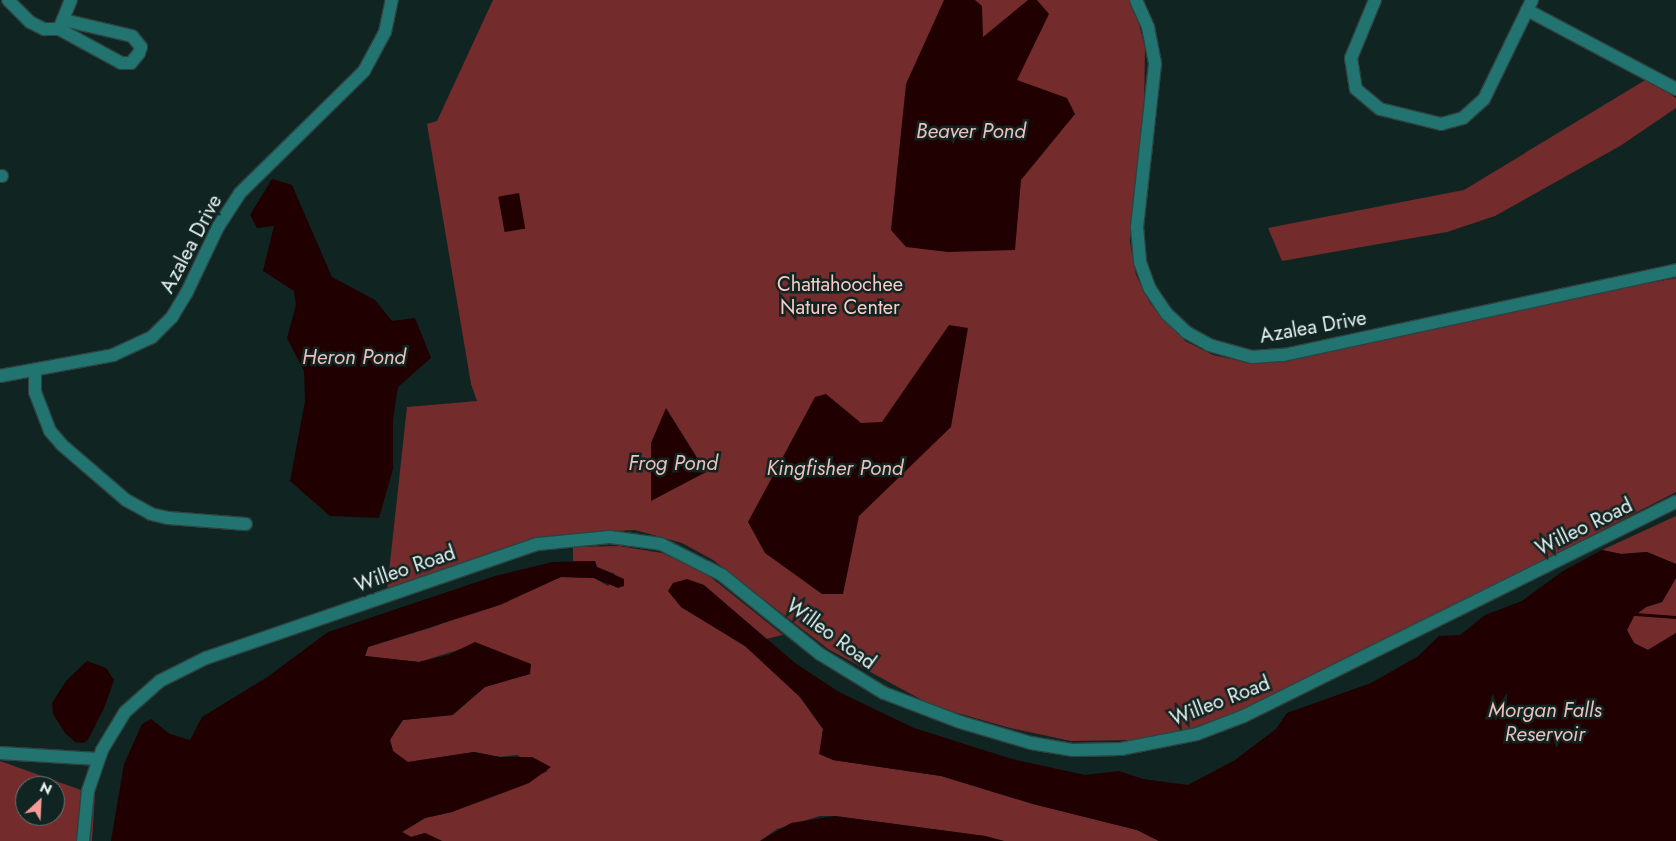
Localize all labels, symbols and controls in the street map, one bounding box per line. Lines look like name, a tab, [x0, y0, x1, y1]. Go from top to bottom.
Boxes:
water label: Beaver Pond	[916, 118, 1026, 144]
street label: Azalea Drive	[155, 191, 227, 297]
park label: Chattahoochee Nature Center	[777, 272, 903, 319]
street label: Azalea Drive	[1258, 306, 1368, 348]
water label: Heron Pond	[302, 344, 406, 370]
water label: Frog Pond	[628, 450, 718, 476]
water label: Kingfisher Pond	[767, 455, 903, 481]
street label: Willeo Road	[1532, 493, 1636, 561]
street label: Willeo Road	[352, 541, 458, 597]
street label: Willeo Road	[782, 594, 880, 674]
street label: Willeo Road	[1167, 671, 1273, 731]
water label: Morgan Falls Reservoir	[1488, 697, 1602, 747]
north arrow	[15, 776, 65, 826]
text: N	[37, 777, 55, 800]

